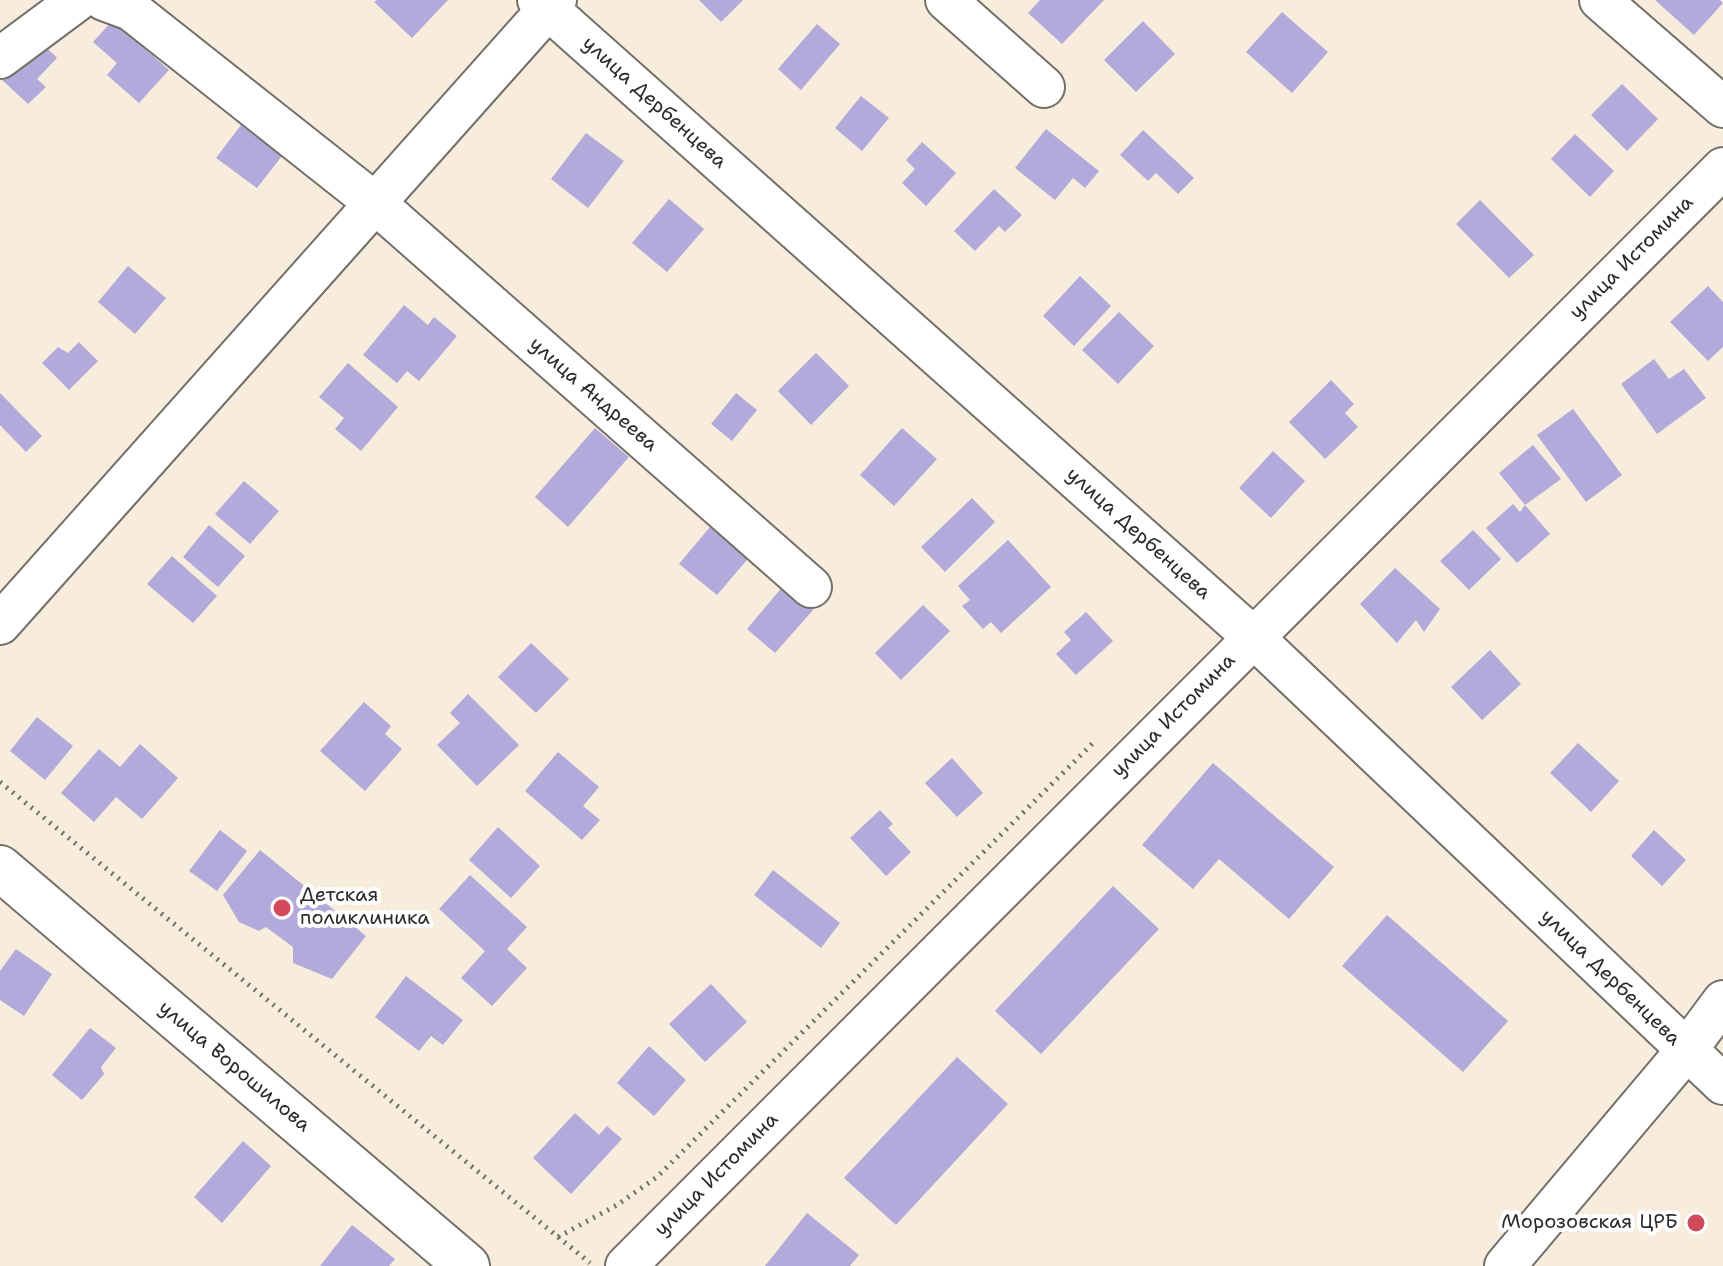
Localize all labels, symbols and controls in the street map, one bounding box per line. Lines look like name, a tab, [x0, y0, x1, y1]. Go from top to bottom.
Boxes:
street label: улица Дербенцева	[577, 32, 731, 174]
street label: улица Истомина	[1565, 191, 1699, 325]
street label: улица Андреева	[524, 333, 662, 457]
street label: улица Дербенцева	[1061, 463, 1215, 605]
street label: улица Истомина	[1107, 649, 1241, 783]
place label: Детская поликлиника	[300, 884, 430, 931]
marker: Детская поликлиника	[271, 897, 293, 919]
street label: улица Дербенцева	[1535, 905, 1685, 1051]
street label: улица Ворошилова	[153, 996, 315, 1138]
street label: улица Истомина	[650, 1108, 784, 1242]
place label: Морозовская ЦРБ	[1501, 1211, 1678, 1235]
marker: Морозовская ЦРБ	[1685, 1212, 1707, 1234]

